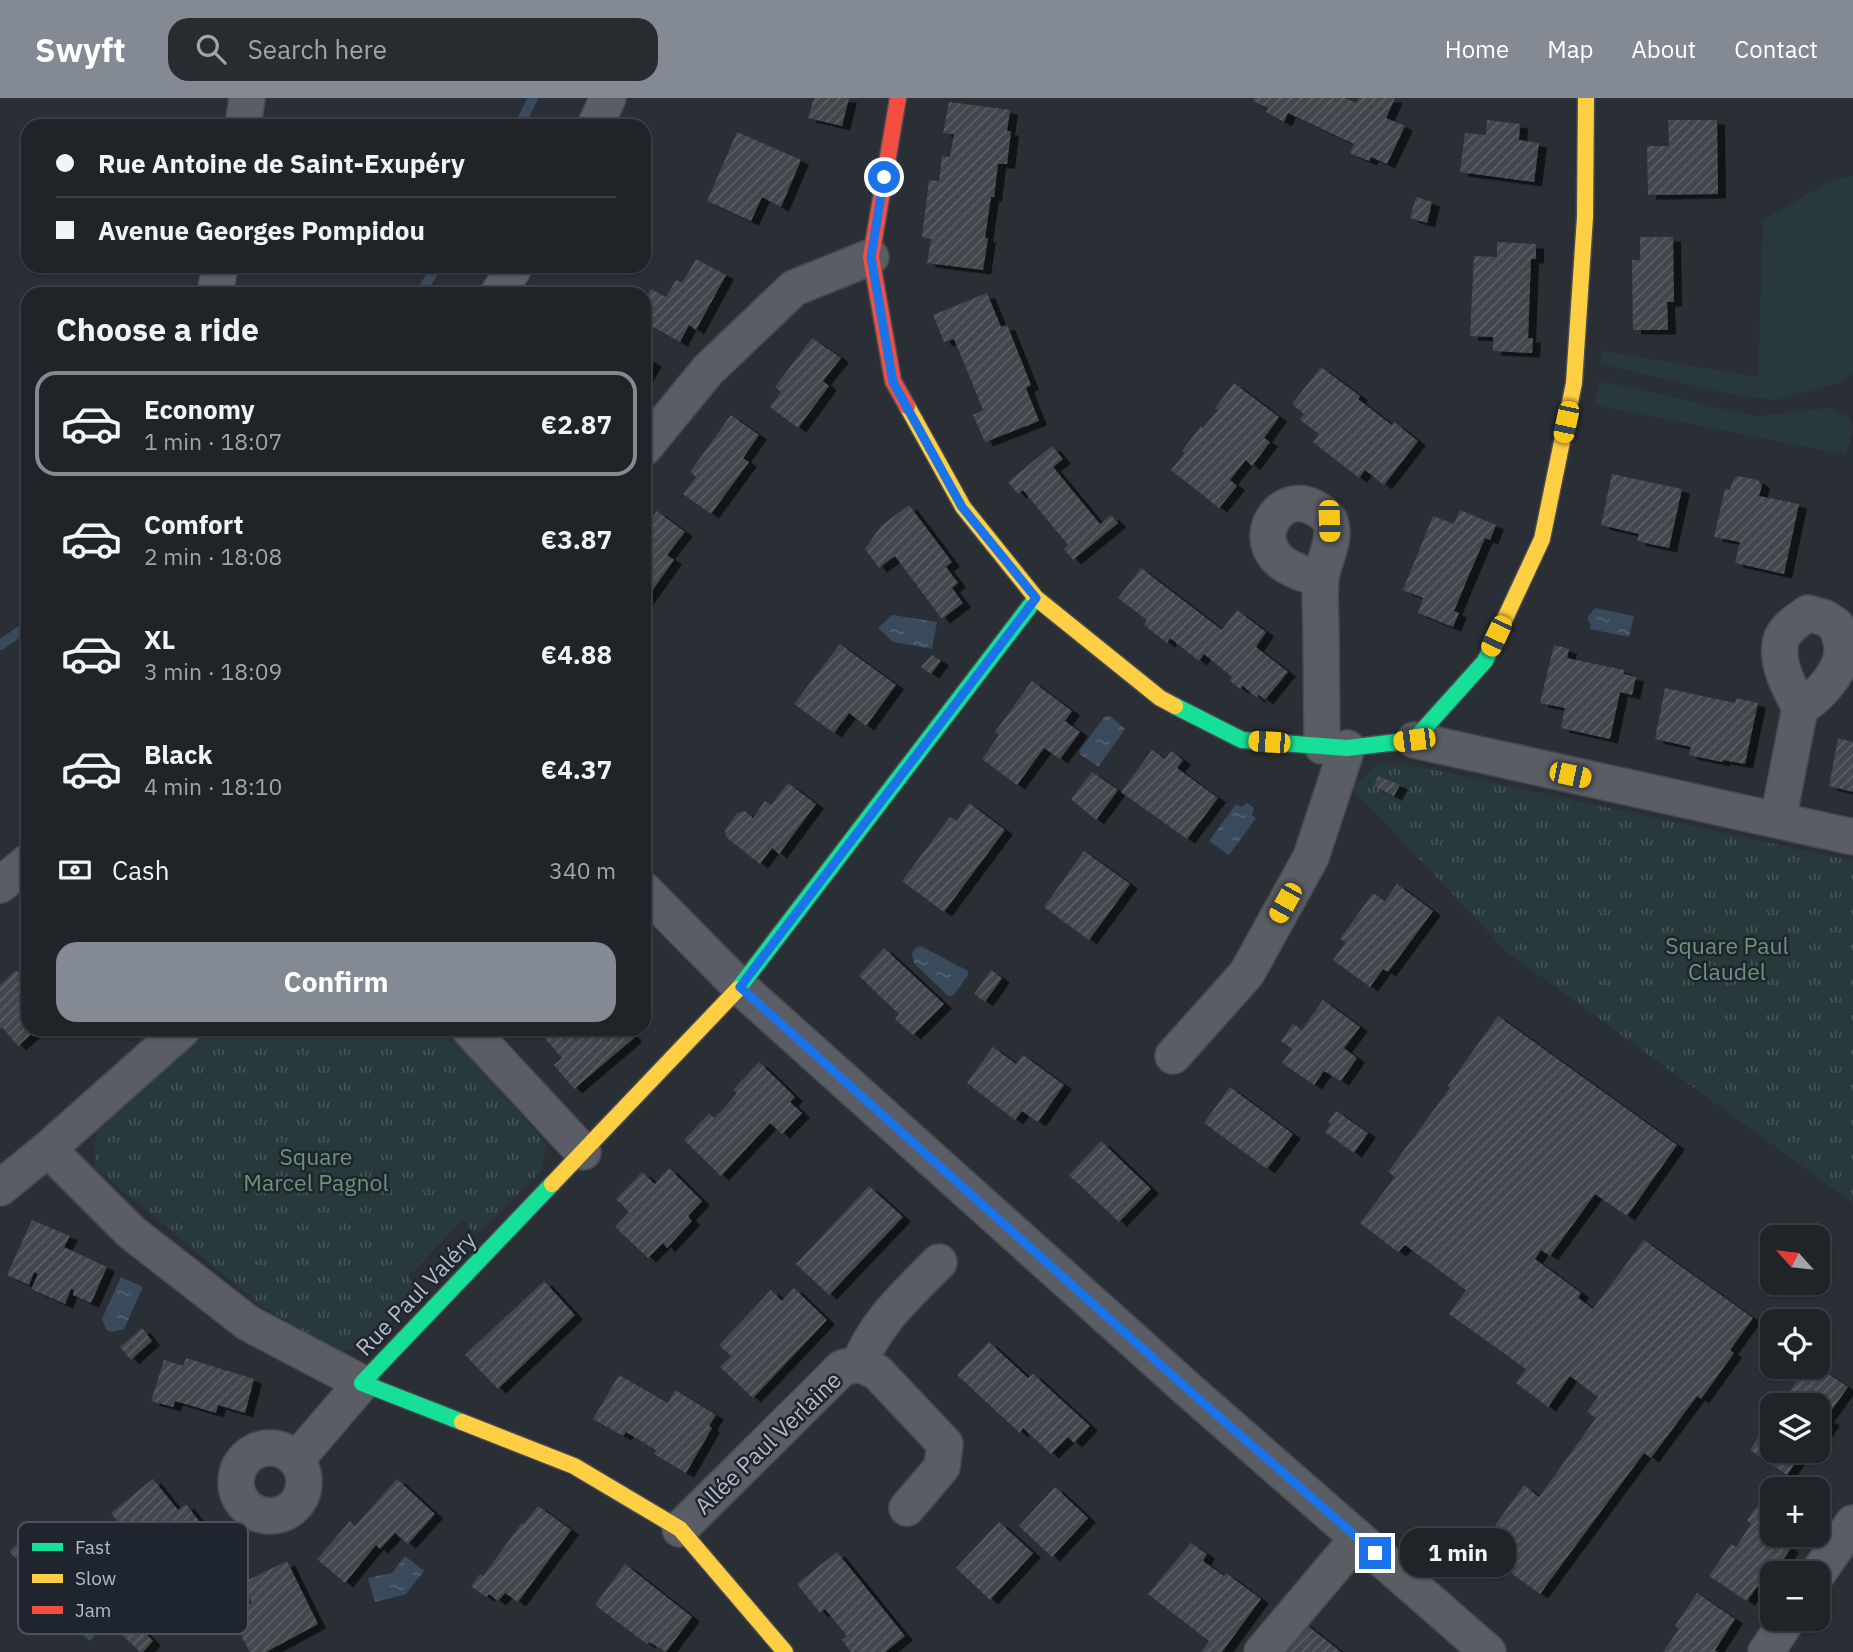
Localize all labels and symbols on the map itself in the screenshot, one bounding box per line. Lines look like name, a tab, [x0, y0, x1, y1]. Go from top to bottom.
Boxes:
route start	[868, 161, 900, 193]
car	[1552, 399, 1581, 445]
car	[1318, 500, 1341, 542]
car	[1478, 613, 1515, 659]
car	[1392, 727, 1437, 753]
car	[1248, 730, 1291, 754]
car	[1548, 760, 1593, 790]
car	[1266, 880, 1305, 926]
park label: Square Paul Claudel	[1665, 930, 1789, 986]
park label: Square Marcel Pagnol	[243, 1141, 389, 1197]
street label: Rue Paul Valéry	[348, 1225, 482, 1362]
north arrow	[1760, 1225, 1830, 1295]
street label: Allée Paul Verlaine	[687, 1364, 847, 1520]
legend	[18, 1522, 248, 1634]
callout: 1 min	[1400, 1528, 1515, 1578]
text: Fast	[75, 1535, 111, 1559]
route end	[1359, 1537, 1391, 1569]
text: Slow	[75, 1566, 116, 1590]
text: Jam	[75, 1598, 111, 1622]

